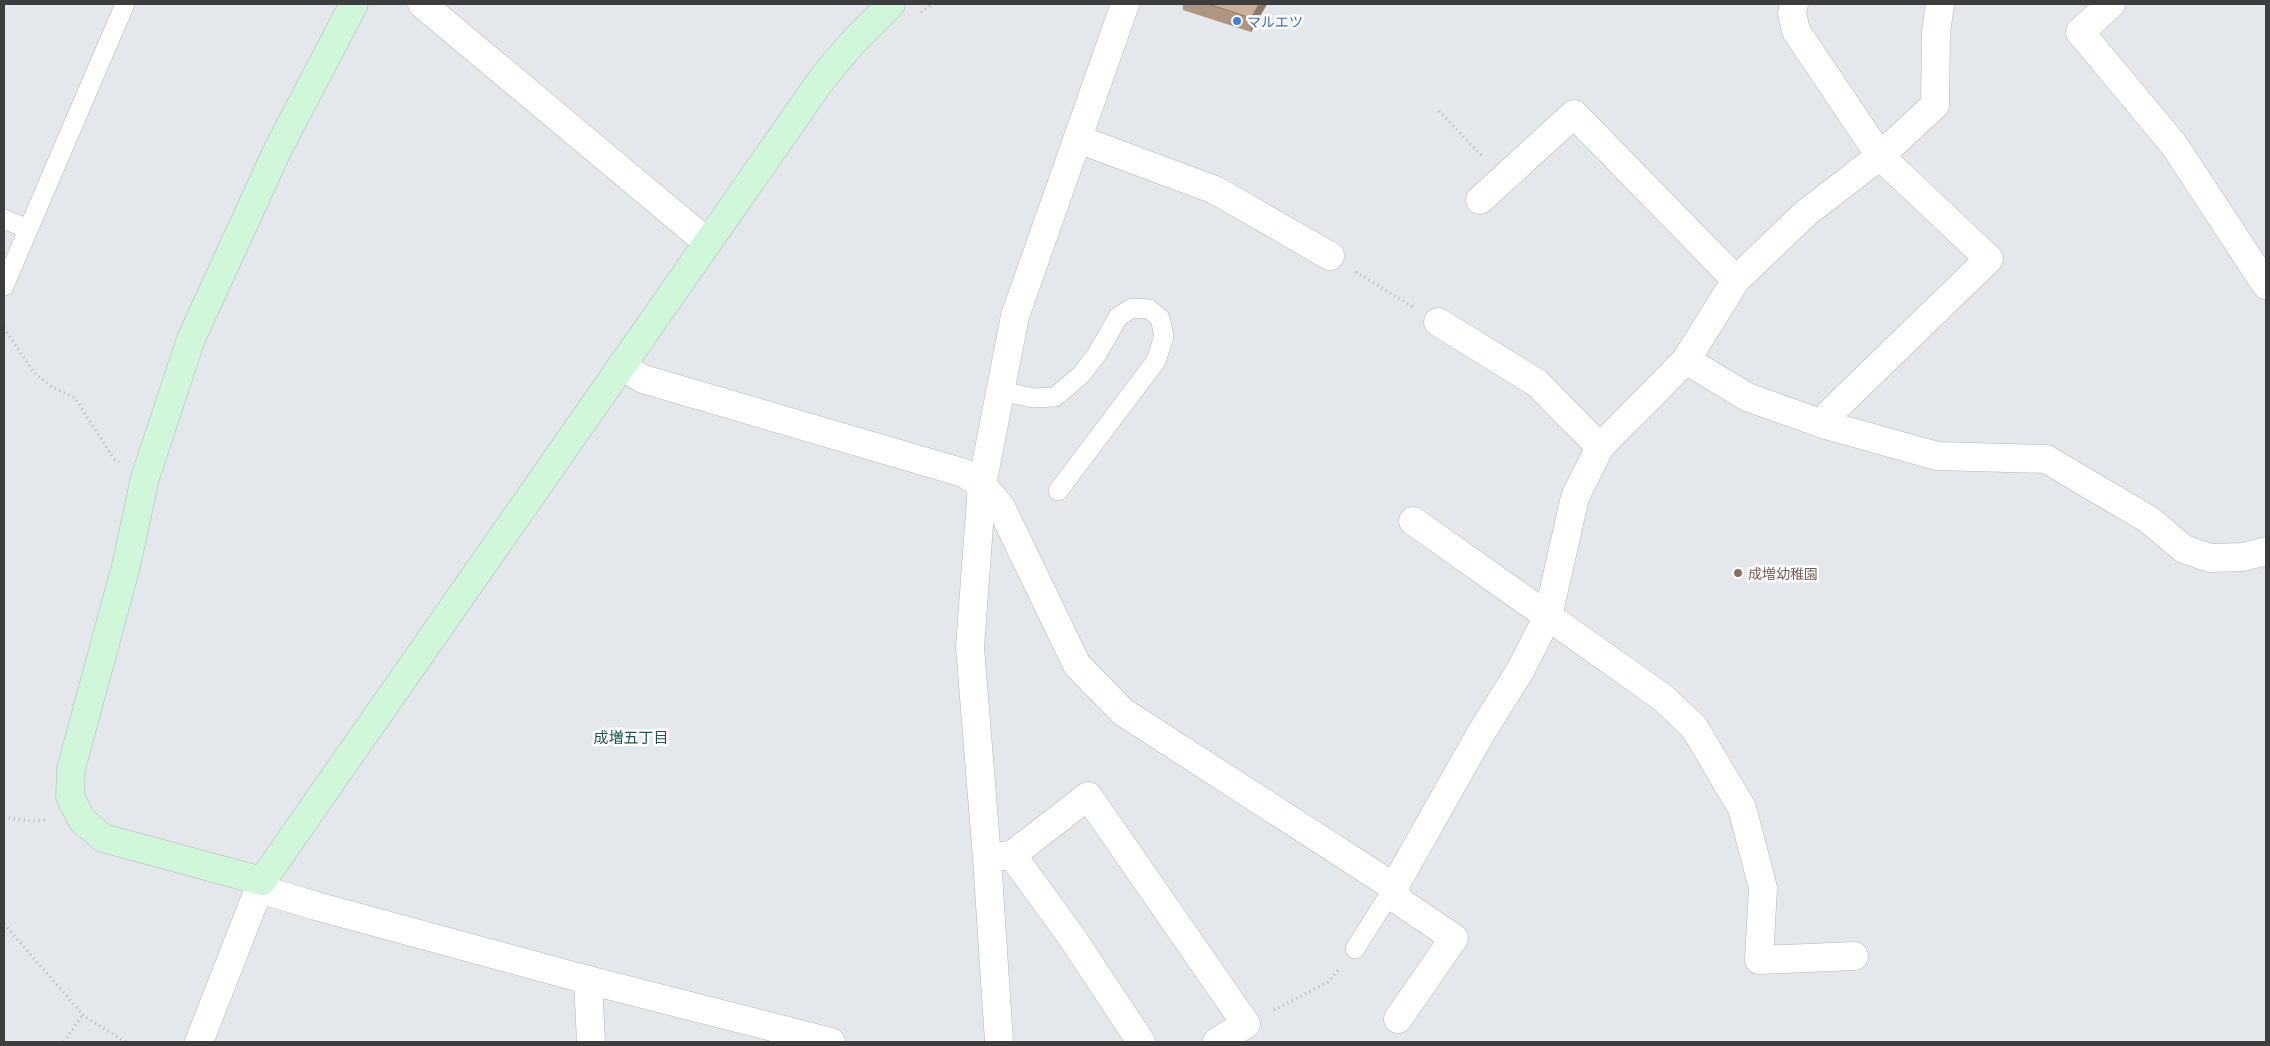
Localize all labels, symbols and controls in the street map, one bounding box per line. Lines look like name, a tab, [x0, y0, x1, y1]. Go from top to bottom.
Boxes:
place label: マルエツ	[1247, 13, 1303, 30]
marker: マルエツ	[1231, 15, 1243, 27]
place label: 成増幼稚園	[1748, 565, 1818, 582]
marker: 成増幼稚園	[1732, 567, 1744, 579]
district label: 成増五丁目	[593, 728, 669, 746]

